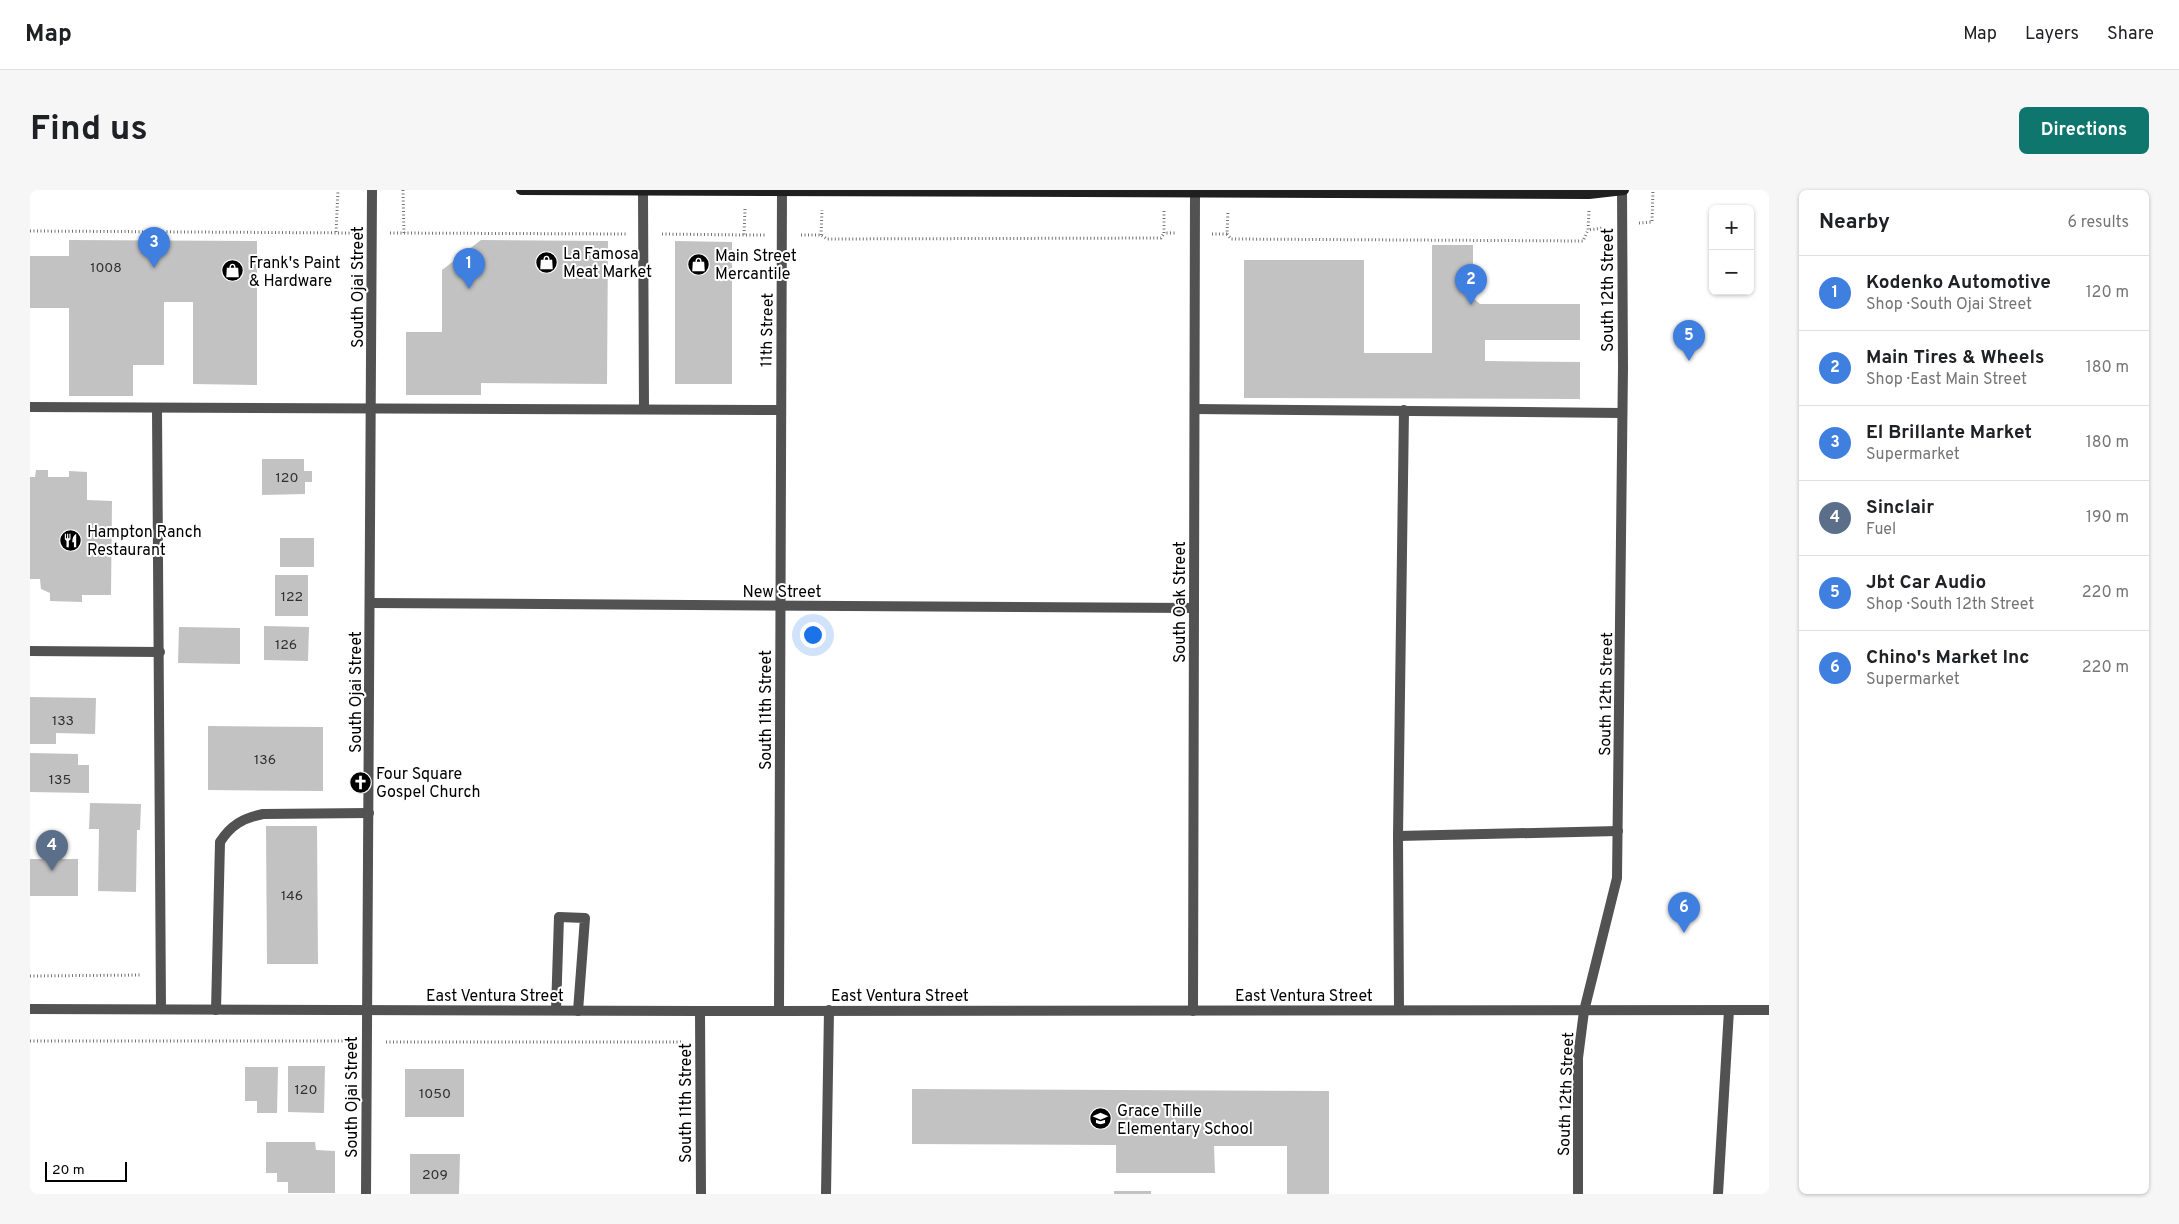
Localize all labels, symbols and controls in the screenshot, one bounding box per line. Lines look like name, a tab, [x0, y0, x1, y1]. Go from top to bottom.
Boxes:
text: Map	[25, 20, 72, 50]
text: Map	[1963, 23, 1997, 46]
text: Layers	[2025, 23, 2079, 46]
text: Share	[2107, 23, 2154, 46]
button: Directions	[2019, 107, 2149, 154]
text: Find us	[30, 108, 148, 152]
map controls	[1709, 205, 1754, 295]
button: +	[1709, 205, 1754, 250]
text: Nearby	[1819, 209, 1890, 236]
text: 6 results	[2067, 213, 2129, 233]
street label: South Ojai Street	[349, 226, 369, 348]
pin: 3	[138, 227, 170, 268]
street label: South 12th Street	[1599, 228, 1619, 352]
place label: La Famosa Meat Market	[563, 245, 652, 283]
place label: Main Street Mercantile	[715, 247, 797, 285]
pin: 1	[453, 248, 485, 289]
shop icon: La Famosa Meat Market	[535, 250, 559, 274]
button: −	[1709, 250, 1754, 295]
shop icon: Main Street Mercantile	[687, 252, 711, 276]
place label: Frank's Paint & Hardware	[249, 254, 341, 292]
shop icon: Frank's Paint & Hardware	[221, 259, 245, 283]
house number: 1008	[90, 260, 122, 277]
pin: 2	[1455, 264, 1487, 305]
text: Kodenko Automotive	[1866, 271, 2051, 295]
text: 1	[1832, 283, 1838, 303]
text: 120 m	[2086, 283, 2129, 303]
street label: 11th Street	[757, 293, 779, 367]
text: Shop · South Ojai Street	[1866, 295, 2032, 315]
pin: 5	[1673, 320, 1705, 361]
text: Main Tires & Wheels	[1866, 346, 2044, 370]
text: 2	[1830, 358, 1840, 378]
text: 180 m	[2086, 358, 2129, 378]
text: Shop · East Main Street	[1866, 370, 2027, 390]
text: El Brillante Market	[1866, 421, 2032, 445]
text: 3	[1830, 433, 1840, 453]
text: 180 m	[2086, 433, 2129, 453]
text: Supermarket	[1866, 445, 1960, 465]
house number: 120	[276, 470, 298, 487]
text: Sinclair	[1866, 496, 1934, 520]
text: 4	[1830, 508, 1840, 528]
text: 190 m	[2086, 508, 2129, 528]
text: Fuel	[1866, 520, 1896, 540]
place label: Hampton Ranch Restaurant	[87, 523, 202, 561]
restaurant icon: Hampton Ranch Restaurant	[59, 528, 83, 552]
street label: South Oak Street	[1171, 541, 1191, 663]
text: Jbt Car Audio	[1866, 571, 1986, 595]
street label: New Street	[742, 583, 822, 603]
text: 5	[1830, 583, 1840, 603]
text: 220 m	[2082, 583, 2129, 603]
house number: 122	[281, 589, 303, 606]
text: Shop · South 12th Street	[1866, 595, 2034, 615]
your location	[800, 622, 826, 648]
street label: South Ojai Street	[347, 631, 367, 753]
street label: South 12th Street	[1596, 632, 1618, 756]
house number: 126	[275, 637, 297, 654]
text: Chino's Market Inc	[1866, 646, 2030, 670]
street label: South 11th Street	[757, 650, 777, 770]
text: 6	[1830, 658, 1840, 678]
text: 220 m	[2082, 658, 2129, 678]
text: Supermarket	[1866, 670, 1960, 690]
house number: 133	[52, 713, 74, 730]
house number: 136	[254, 752, 276, 769]
place label: Four Square Gospel Church	[376, 765, 480, 803]
church icon: Four Square Gospel Church	[348, 770, 372, 794]
house number: 135	[49, 772, 71, 789]
pin: 4	[36, 830, 68, 871]
house number: 146	[281, 888, 303, 905]
pin: 6	[1668, 892, 1700, 933]
street label: East Ventura Street	[426, 987, 564, 1007]
street label: East Ventura Street	[831, 987, 969, 1007]
street label: East Ventura Street	[1235, 987, 1373, 1007]
street label: South 12th Street	[1555, 1032, 1579, 1156]
street label: South Ojai Street	[343, 1036, 363, 1158]
street label: South 11th Street	[677, 1043, 697, 1163]
house number: 120	[295, 1082, 317, 1099]
house number: 1050	[419, 1086, 451, 1103]
place label: Grace Thille Elementary School	[1117, 1102, 1253, 1140]
school or university icon: Grace Thille Elementary School	[1089, 1107, 1113, 1131]
scale bar	[45, 1159, 128, 1182]
text: 20 m	[52, 1162, 85, 1179]
house number: 209	[422, 1167, 448, 1184]

